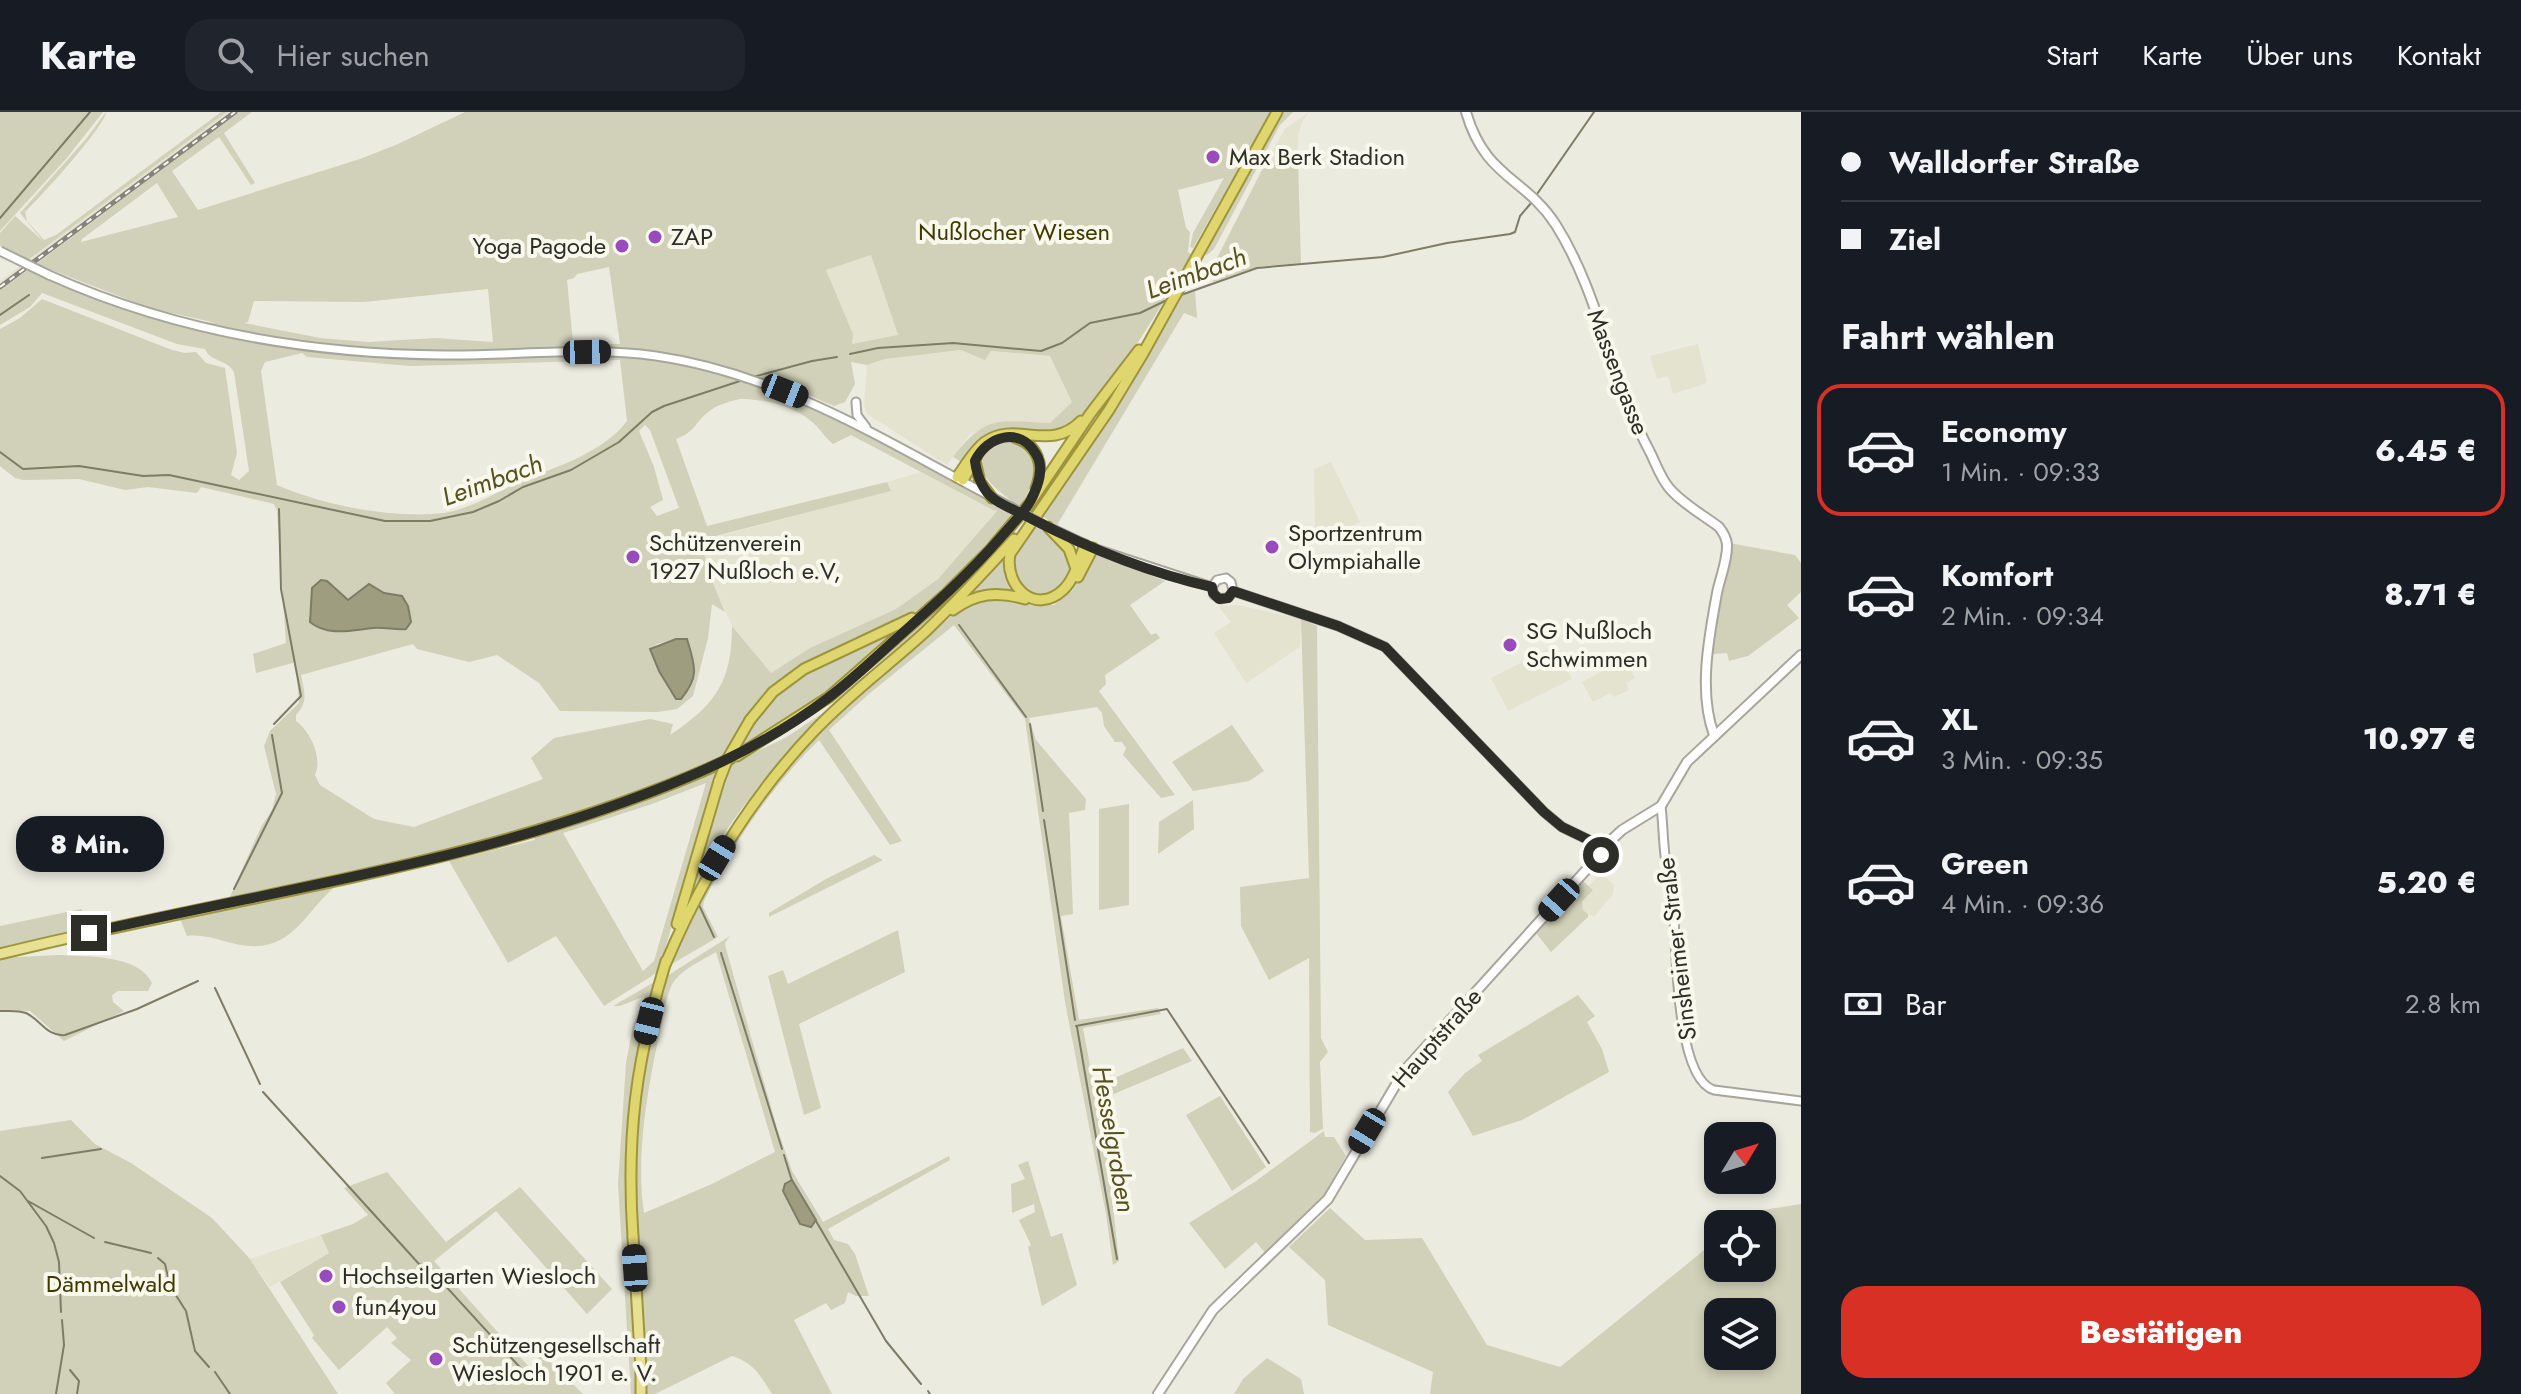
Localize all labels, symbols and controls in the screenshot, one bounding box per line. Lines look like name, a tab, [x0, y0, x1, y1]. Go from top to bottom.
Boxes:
search box	[185, 19, 745, 91]
text: Karte	[40, 28, 137, 83]
icon: search	[213, 33, 257, 77]
text: Hier suchen	[277, 34, 430, 77]
text: Start	[2046, 35, 2098, 76]
text: Karte	[2142, 35, 2202, 76]
text: Über uns	[2246, 35, 2353, 76]
text: Kontakt	[2397, 35, 2481, 76]
place label: Max Berk Stadion	[1229, 139, 1405, 174]
text: Walldorfer Straße	[1889, 141, 2140, 184]
marker: Max Berk Stadion	[1204, 148, 1222, 166]
park label: Nußlocher Wiesen	[918, 214, 1110, 249]
text: Ziel	[1889, 218, 1941, 261]
place label: ZAP	[671, 219, 713, 254]
place label: Yoga Pagode	[473, 228, 606, 263]
marker: ZAP	[646, 228, 664, 246]
marker: Yoga Pagode	[613, 237, 631, 255]
water label: Leimbach	[1140, 237, 1252, 309]
street label: Massengasse	[1578, 304, 1658, 440]
text: Fahrt wählen	[1841, 310, 2055, 362]
car	[563, 340, 611, 364]
car	[758, 371, 812, 411]
text: Economy	[1941, 410, 2067, 453]
icon: car	[1845, 414, 1917, 486]
text: 6.45 €	[2375, 429, 2477, 472]
water label: Leimbach	[436, 444, 548, 516]
text: 1 Min. · 09:33	[1941, 453, 2100, 491]
place label: Sportzentrum Olympiahalle	[1288, 515, 1423, 578]
place label: Schützenverein 1927 Nußloch e.V,	[649, 525, 841, 588]
marker: Sportzentrum Olympiahalle	[1263, 538, 1281, 556]
marker: Schützenverein 1927 Nußloch e.V,	[624, 548, 642, 566]
text: Komfort	[1941, 554, 2053, 597]
icon: car	[1845, 558, 1917, 630]
text: 8.71 €	[2384, 573, 2477, 616]
text: 2 Min. · 09:34	[1941, 597, 2104, 635]
place label: SG Nußloch Schwimmen	[1526, 613, 1652, 676]
marker: SG Nußloch Schwimmen	[1501, 636, 1519, 654]
text: XL	[1941, 698, 1977, 741]
icon: car	[1845, 702, 1917, 774]
text: 10.97 €	[2363, 717, 2477, 760]
text: 3 Min. · 09:35	[1941, 741, 2103, 779]
callout: 8 Min.	[15, 817, 163, 873]
text: 8 Min.	[50, 825, 130, 863]
car	[694, 831, 740, 885]
route start	[1583, 837, 1619, 873]
text: Green	[1941, 842, 2029, 885]
icon: car	[1845, 846, 1917, 918]
street label: Sinsheimer Straße	[1648, 856, 1705, 1043]
text: 5.20 €	[2377, 861, 2477, 904]
car	[1534, 874, 1584, 926]
text: 4 Min. · 09:36	[1941, 885, 2104, 923]
route end	[71, 915, 107, 951]
street label: Hauptstraße	[1383, 980, 1490, 1095]
icon: cash	[1841, 982, 1885, 1026]
text: Bar	[1905, 983, 1946, 1026]
text: 2.8 km	[2405, 985, 2481, 1023]
car	[632, 995, 666, 1047]
water label: Hesselgraben	[1082, 1063, 1146, 1215]
car	[1344, 1104, 1390, 1158]
north arrow	[1704, 1122, 1776, 1194]
map controls	[1704, 1122, 1776, 1370]
button: locate	[1704, 1210, 1776, 1282]
car	[621, 1243, 649, 1293]
place label: Hochseilgarten Wiesloch	[342, 1258, 596, 1293]
park label: Dämmelwald	[46, 1266, 176, 1301]
marker: Hochseilgarten Wiesloch	[317, 1267, 335, 1285]
button: Bestätigen	[1841, 1286, 2481, 1378]
place label: fun4you	[355, 1289, 437, 1324]
marker: fun4you	[330, 1298, 348, 1316]
button: layers	[1704, 1298, 1776, 1370]
place label: Schützengesellschaft Wiesloch 1901 e. V.	[452, 1327, 660, 1390]
marker: Schützengesellschaft Wiesloch 1901 e. V.	[427, 1350, 445, 1368]

